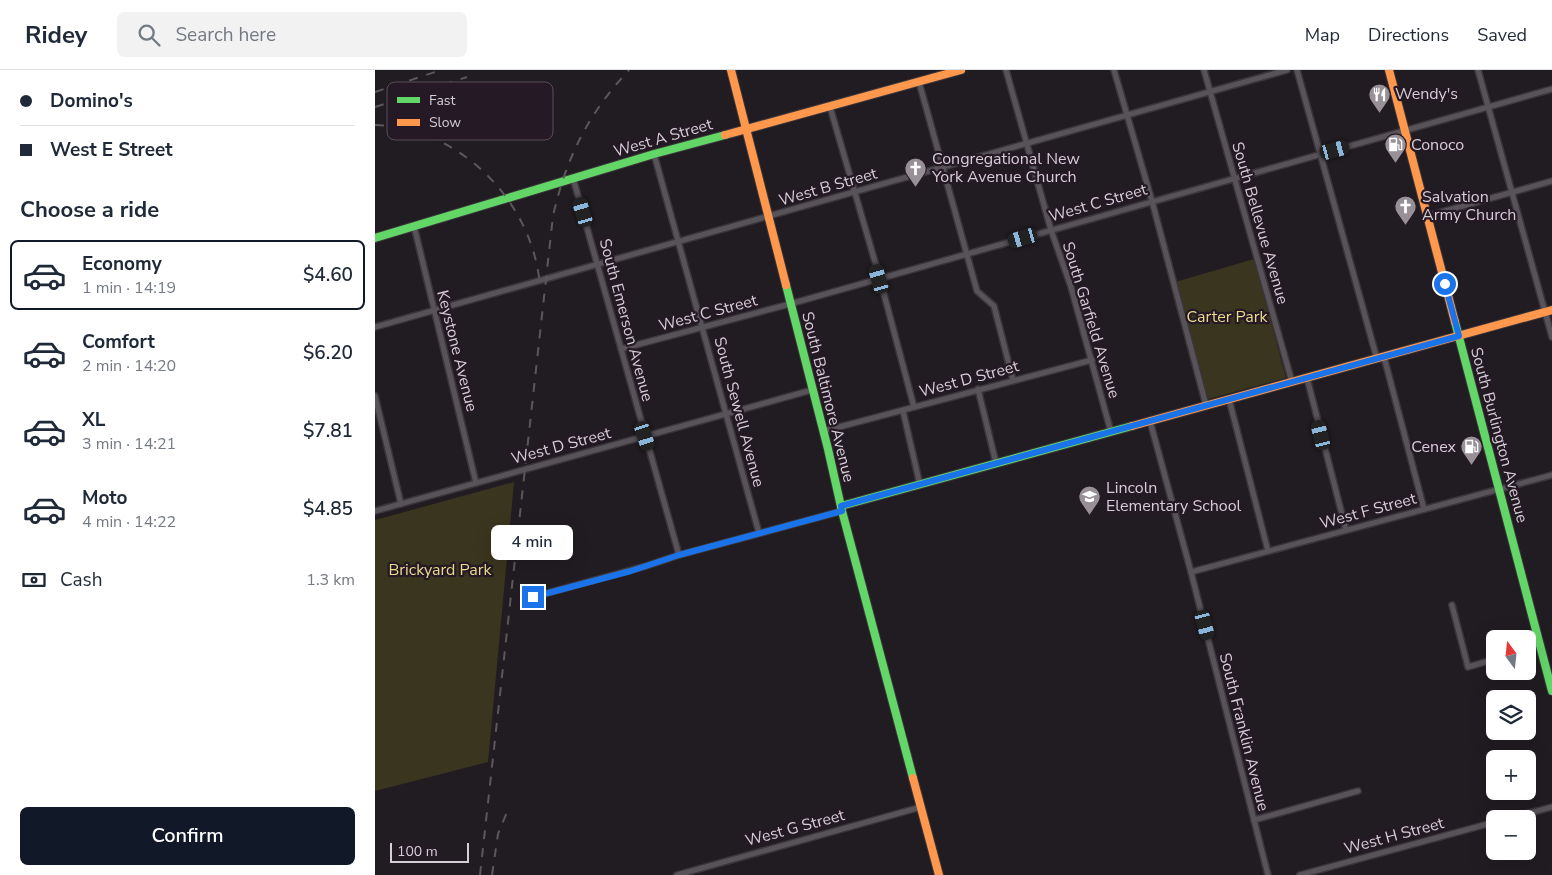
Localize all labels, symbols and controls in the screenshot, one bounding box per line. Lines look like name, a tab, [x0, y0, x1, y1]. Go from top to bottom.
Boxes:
search box	[117, 12, 467, 57]
text: Ridey	[25, 19, 87, 51]
icon: search	[135, 21, 163, 49]
text: Search here	[175, 22, 276, 48]
text: Map	[1305, 23, 1340, 47]
text: Directions	[1368, 23, 1449, 47]
text: Saved	[1477, 23, 1527, 47]
legend	[387, 82, 553, 140]
restaurant icon: Wendy's	[1367, 82, 1391, 113]
place label: Wendy's	[1395, 83, 1458, 105]
text: Domino's	[50, 88, 133, 114]
text: Fast	[429, 91, 455, 110]
text: Slow	[429, 113, 461, 132]
street label: West A Street	[611, 113, 715, 163]
fuel station icon: Conoco	[1383, 133, 1407, 164]
place label: Conoco	[1411, 134, 1464, 156]
text: West E Street	[50, 137, 173, 163]
street label: South Bellevue Avenue	[1226, 139, 1294, 307]
car	[1318, 139, 1351, 161]
place label: Congregational New York Avenue Church	[931, 148, 1080, 188]
church icon: Congregational New York Avenue Church	[904, 156, 928, 187]
street label: West B Street	[776, 162, 880, 212]
street label: West C Street	[1046, 178, 1150, 228]
place label: Salvation Army Church	[1422, 186, 1516, 226]
church icon: Salvation Army Church	[1394, 194, 1418, 225]
text: Choose a ride	[20, 195, 159, 225]
car	[571, 195, 594, 229]
car	[1006, 227, 1039, 249]
street label: South Emerson Avenue	[594, 236, 658, 404]
street label: South Garfield Avenue	[1057, 239, 1125, 401]
text: Economy	[82, 251, 162, 277]
icon: car	[22, 253, 67, 298]
text: $4.60	[303, 262, 353, 288]
car	[867, 263, 890, 295]
route start	[1434, 273, 1456, 295]
text: 1 min · 14:19	[82, 277, 176, 299]
street label: Keystone Avenue	[431, 288, 483, 414]
street label: West C Street	[656, 289, 760, 337]
park label: Carter Park	[1187, 306, 1268, 328]
street label: South Baltimore Avenue	[796, 309, 860, 485]
text: Comfort	[82, 329, 155, 355]
icon: car	[22, 331, 67, 376]
street label: South Sewell Avenue	[708, 334, 770, 490]
text: $6.20	[303, 340, 353, 366]
street label: South Burlington Avenue	[1465, 345, 1533, 525]
text: 2 min · 14:20	[82, 355, 176, 377]
street label: West D Street	[917, 355, 1022, 403]
text: XL	[82, 407, 105, 433]
icon: car	[22, 409, 67, 454]
text: $7.81	[303, 418, 353, 444]
car	[633, 419, 656, 453]
car	[1310, 419, 1331, 451]
street label: West D Street	[509, 422, 614, 470]
text: 3 min · 14:21	[82, 433, 176, 455]
fuel station icon: Cenex	[1460, 435, 1484, 466]
place label: Cenex	[1411, 436, 1457, 458]
place label: Lincoln Elementary School	[1106, 477, 1242, 517]
text: Moto	[82, 485, 128, 511]
school or university icon: Lincoln Elementary School	[1078, 485, 1102, 516]
icon: car	[22, 487, 67, 532]
street label: West F Street	[1317, 487, 1419, 534]
text: $4.85	[303, 496, 353, 522]
text: 4 min · 14:22	[82, 511, 176, 533]
callout: 4 min	[492, 524, 574, 560]
text: 4 min	[512, 531, 552, 553]
park label: Brickyard Park	[389, 559, 492, 581]
icon: cash	[20, 566, 48, 594]
text: Cash	[60, 567, 102, 593]
text: 1.3 km	[306, 569, 355, 591]
route end	[522, 586, 544, 608]
car	[1193, 609, 1216, 641]
north arrow	[1486, 630, 1536, 680]
map controls	[1486, 630, 1536, 860]
street label: South Franklin Avenue	[1214, 651, 1274, 813]
button: layers	[1486, 690, 1536, 740]
button: +	[1486, 750, 1536, 800]
street label: West G Street	[743, 804, 847, 852]
button: Confirm	[20, 807, 355, 865]
button: −	[1486, 810, 1536, 860]
street label: West H Street	[1342, 812, 1447, 860]
scale bar	[390, 840, 469, 863]
text: 100 m	[397, 842, 438, 861]

